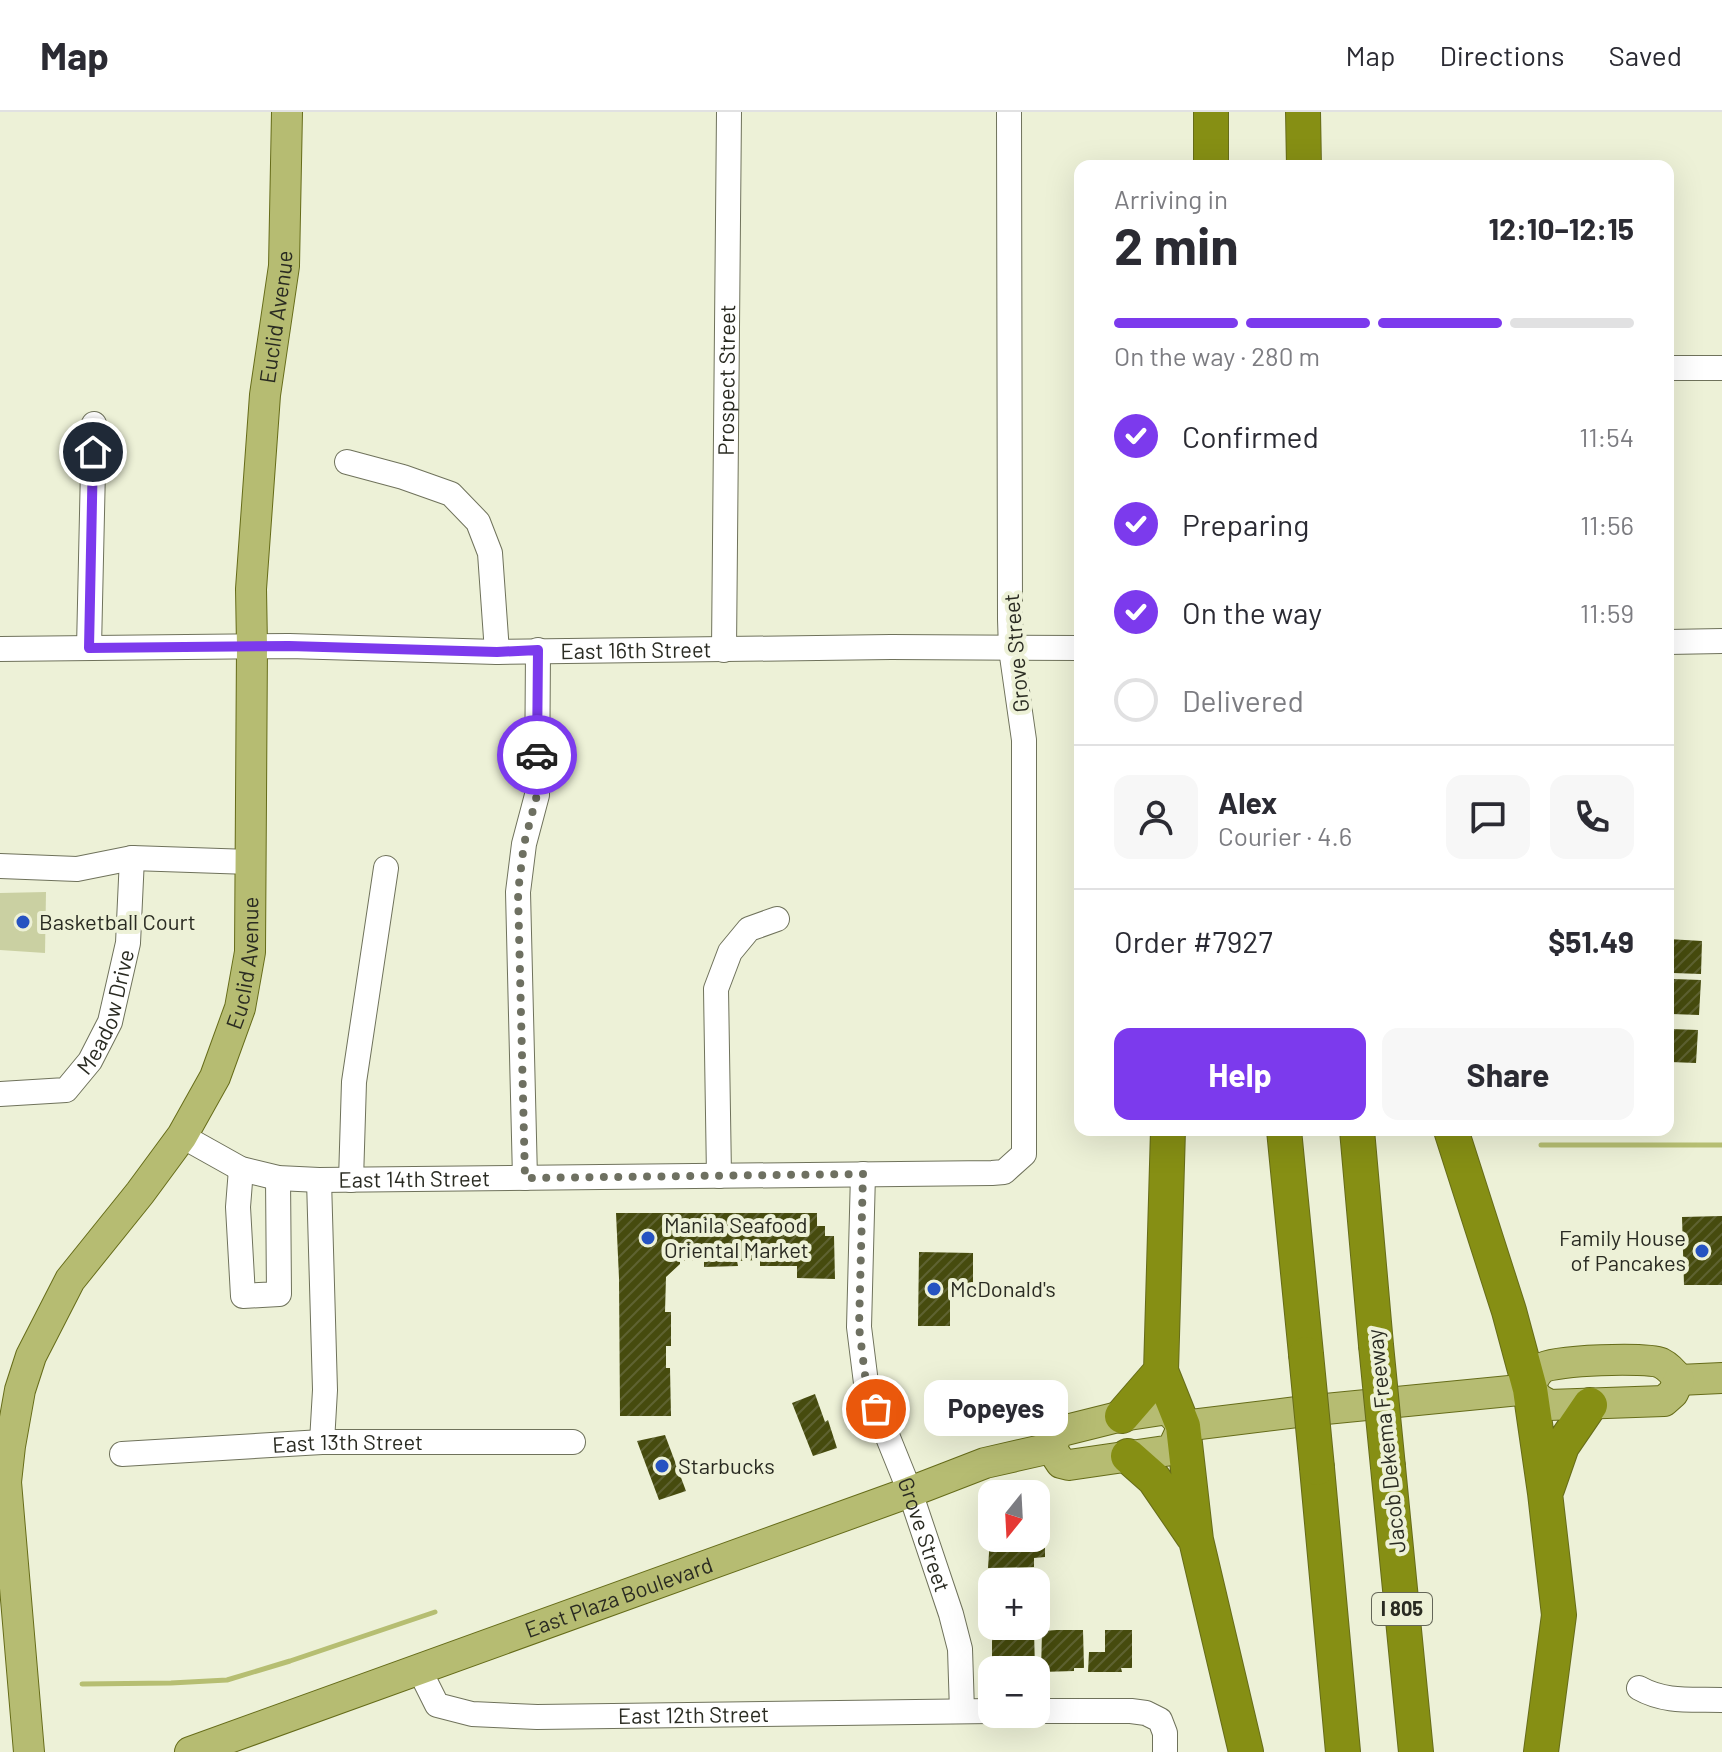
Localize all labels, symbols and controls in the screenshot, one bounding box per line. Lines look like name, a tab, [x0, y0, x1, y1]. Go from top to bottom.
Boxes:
text: Map	[40, 32, 109, 78]
text: Map	[1346, 38, 1395, 72]
text: Directions	[1439, 38, 1565, 72]
text: Saved	[1609, 38, 1682, 72]
text: Arriving in	[1114, 183, 1228, 214]
text: 12:10–12:15	[1489, 210, 1634, 246]
text: 2 min	[1114, 213, 1239, 275]
street label: Euclid Avenue	[253, 250, 296, 385]
street label: Prospect Street	[712, 304, 739, 456]
text: On the way · 280 m	[1114, 340, 1320, 371]
icon: check	[1114, 414, 1158, 458]
pin	[59, 418, 127, 486]
text: Confirmed	[1182, 418, 1319, 454]
text: 11:54	[1579, 421, 1634, 452]
icon: home	[71, 430, 115, 474]
icon: check	[1114, 502, 1158, 546]
text: Preparing	[1182, 506, 1309, 542]
text: 11:56	[1580, 509, 1634, 540]
icon: check	[1114, 590, 1158, 634]
street label: Grove Street	[997, 593, 1033, 714]
text: On the way	[1182, 594, 1322, 630]
text: 11:59	[1580, 597, 1634, 628]
street label: East 16th Street	[560, 635, 712, 663]
text: Delivered	[1182, 682, 1304, 718]
courier	[497, 715, 577, 795]
icon: car	[515, 733, 559, 777]
button: person	[1114, 775, 1198, 859]
button: chat	[1446, 775, 1530, 859]
button: phone	[1550, 775, 1634, 859]
text: Alex	[1218, 784, 1277, 820]
text: Courier · 4.6	[1218, 820, 1352, 851]
street label: Euclid Avenue	[220, 897, 262, 1032]
place label: Basketball Court	[39, 908, 196, 934]
marker: Basketball Court	[14, 913, 32, 931]
text: Order #7927	[1114, 923, 1273, 959]
text: $51.49	[1548, 923, 1634, 959]
street label: Meadow Drive	[71, 947, 138, 1079]
button: Help	[1114, 1028, 1366, 1120]
button: Share	[1382, 1028, 1634, 1120]
street label: East 14th Street	[338, 1164, 490, 1192]
place label: Manila Seafood Oriental Market	[664, 1211, 809, 1262]
place label: Family House of Pancakes	[1559, 1224, 1686, 1275]
marker: Manila Seafood Oriental Market	[639, 1229, 657, 1247]
marker: Family House of Pancakes	[1693, 1242, 1711, 1260]
place label: McDonald's	[950, 1275, 1056, 1301]
marker: McDonald's	[925, 1280, 943, 1298]
street label: Jacob Dekema Freeway	[1360, 1328, 1410, 1555]
pin	[842, 1375, 910, 1443]
callout: Popeyes	[924, 1381, 1068, 1437]
icon: bag	[854, 1387, 898, 1431]
text: Popeyes	[948, 1392, 1044, 1423]
street label: East 13th Street	[271, 1428, 423, 1457]
place label: Starbucks	[678, 1452, 775, 1478]
marker: Starbucks	[653, 1457, 671, 1475]
street label: Grove Street	[893, 1473, 957, 1595]
north arrow	[978, 1480, 1050, 1552]
map controls	[978, 1480, 1050, 1728]
street label: East Plaza Boulevard	[521, 1550, 716, 1642]
button: +	[978, 1568, 1050, 1640]
road number: I 805	[1372, 1593, 1432, 1625]
button: −	[978, 1656, 1050, 1728]
street label: East 12th Street	[618, 1700, 769, 1728]

